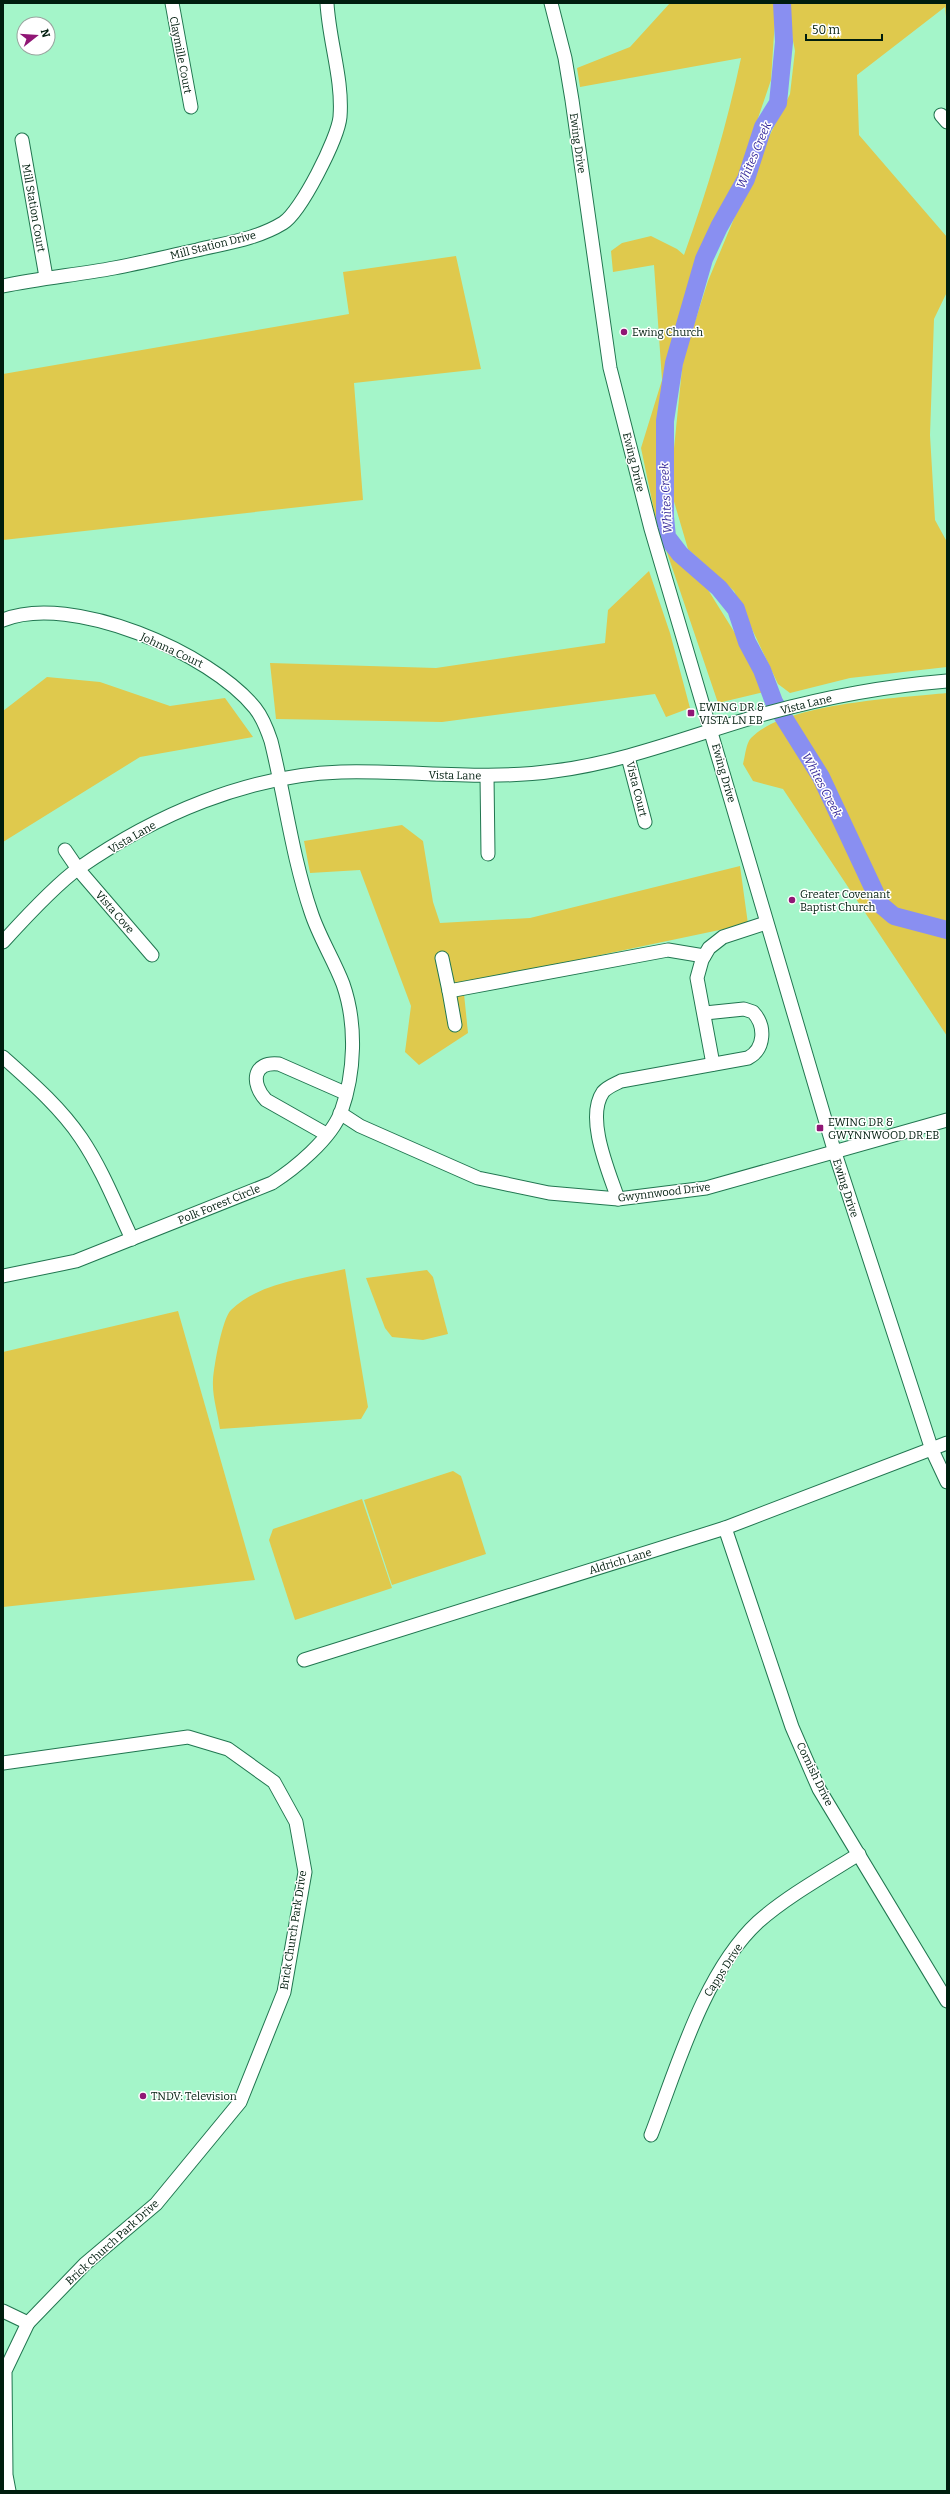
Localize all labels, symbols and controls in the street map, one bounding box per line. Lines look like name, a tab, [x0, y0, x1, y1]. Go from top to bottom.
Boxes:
street label: Claymille Court	[167, 15, 194, 95]
north arrow	[16, 16, 56, 56]
scale bar	[806, 16, 882, 42]
text: 50 m	[812, 23, 841, 37]
text: N	[38, 27, 53, 40]
street label: Ewing Drive	[567, 112, 588, 174]
water label: Whites Creek	[734, 119, 774, 190]
street label: Mill Station Court	[19, 163, 48, 253]
street label: Mill Station Drive	[169, 229, 257, 262]
place label: Ewing Church	[632, 326, 703, 339]
marker: Ewing Church	[619, 327, 629, 337]
street label: Ewing Drive	[620, 431, 647, 493]
water label: Whites Creek	[657, 462, 675, 534]
street label: Johnna Court	[138, 630, 205, 671]
street label: Vista Lane	[779, 692, 833, 717]
place label: EWING DR & VISTA LN EB	[699, 701, 765, 727]
marker: EWING DR & VISTA LN EB	[686, 708, 696, 718]
street label: Ewing Drive	[709, 742, 738, 804]
water label: Whites Creek	[799, 750, 845, 820]
street label: Vista Court	[623, 760, 650, 818]
street label: Vista Lane	[429, 769, 481, 782]
street label: Vista Lane	[106, 819, 158, 856]
street label: Vista Cove	[93, 888, 137, 936]
place label: Greater Covenant Baptist Church	[800, 888, 890, 914]
marker: Greater Covenant Baptist Church	[787, 895, 797, 905]
place label: EWING DR & GWYNNWOOD DR EB	[828, 1116, 939, 1142]
marker: EWING DR & GWYNNWOOD DR EB	[815, 1123, 825, 1133]
street label: Ewing Drive	[830, 1157, 861, 1219]
street label: Gwynnwood Drive	[617, 1180, 711, 1205]
street label: Polk Forest Circle	[176, 1182, 262, 1227]
street label: Aldrich Lane	[587, 1546, 653, 1577]
street label: Cornish Drive	[793, 1740, 836, 1808]
street label: Brick Church Park Drive	[278, 1869, 309, 1991]
street label: Capps Drive	[701, 1941, 745, 1999]
place label: TNDV: Television	[151, 2090, 237, 2103]
marker: TNDV: Television	[138, 2091, 148, 2101]
street label: Brick Church Park Drive	[63, 2197, 162, 2288]

